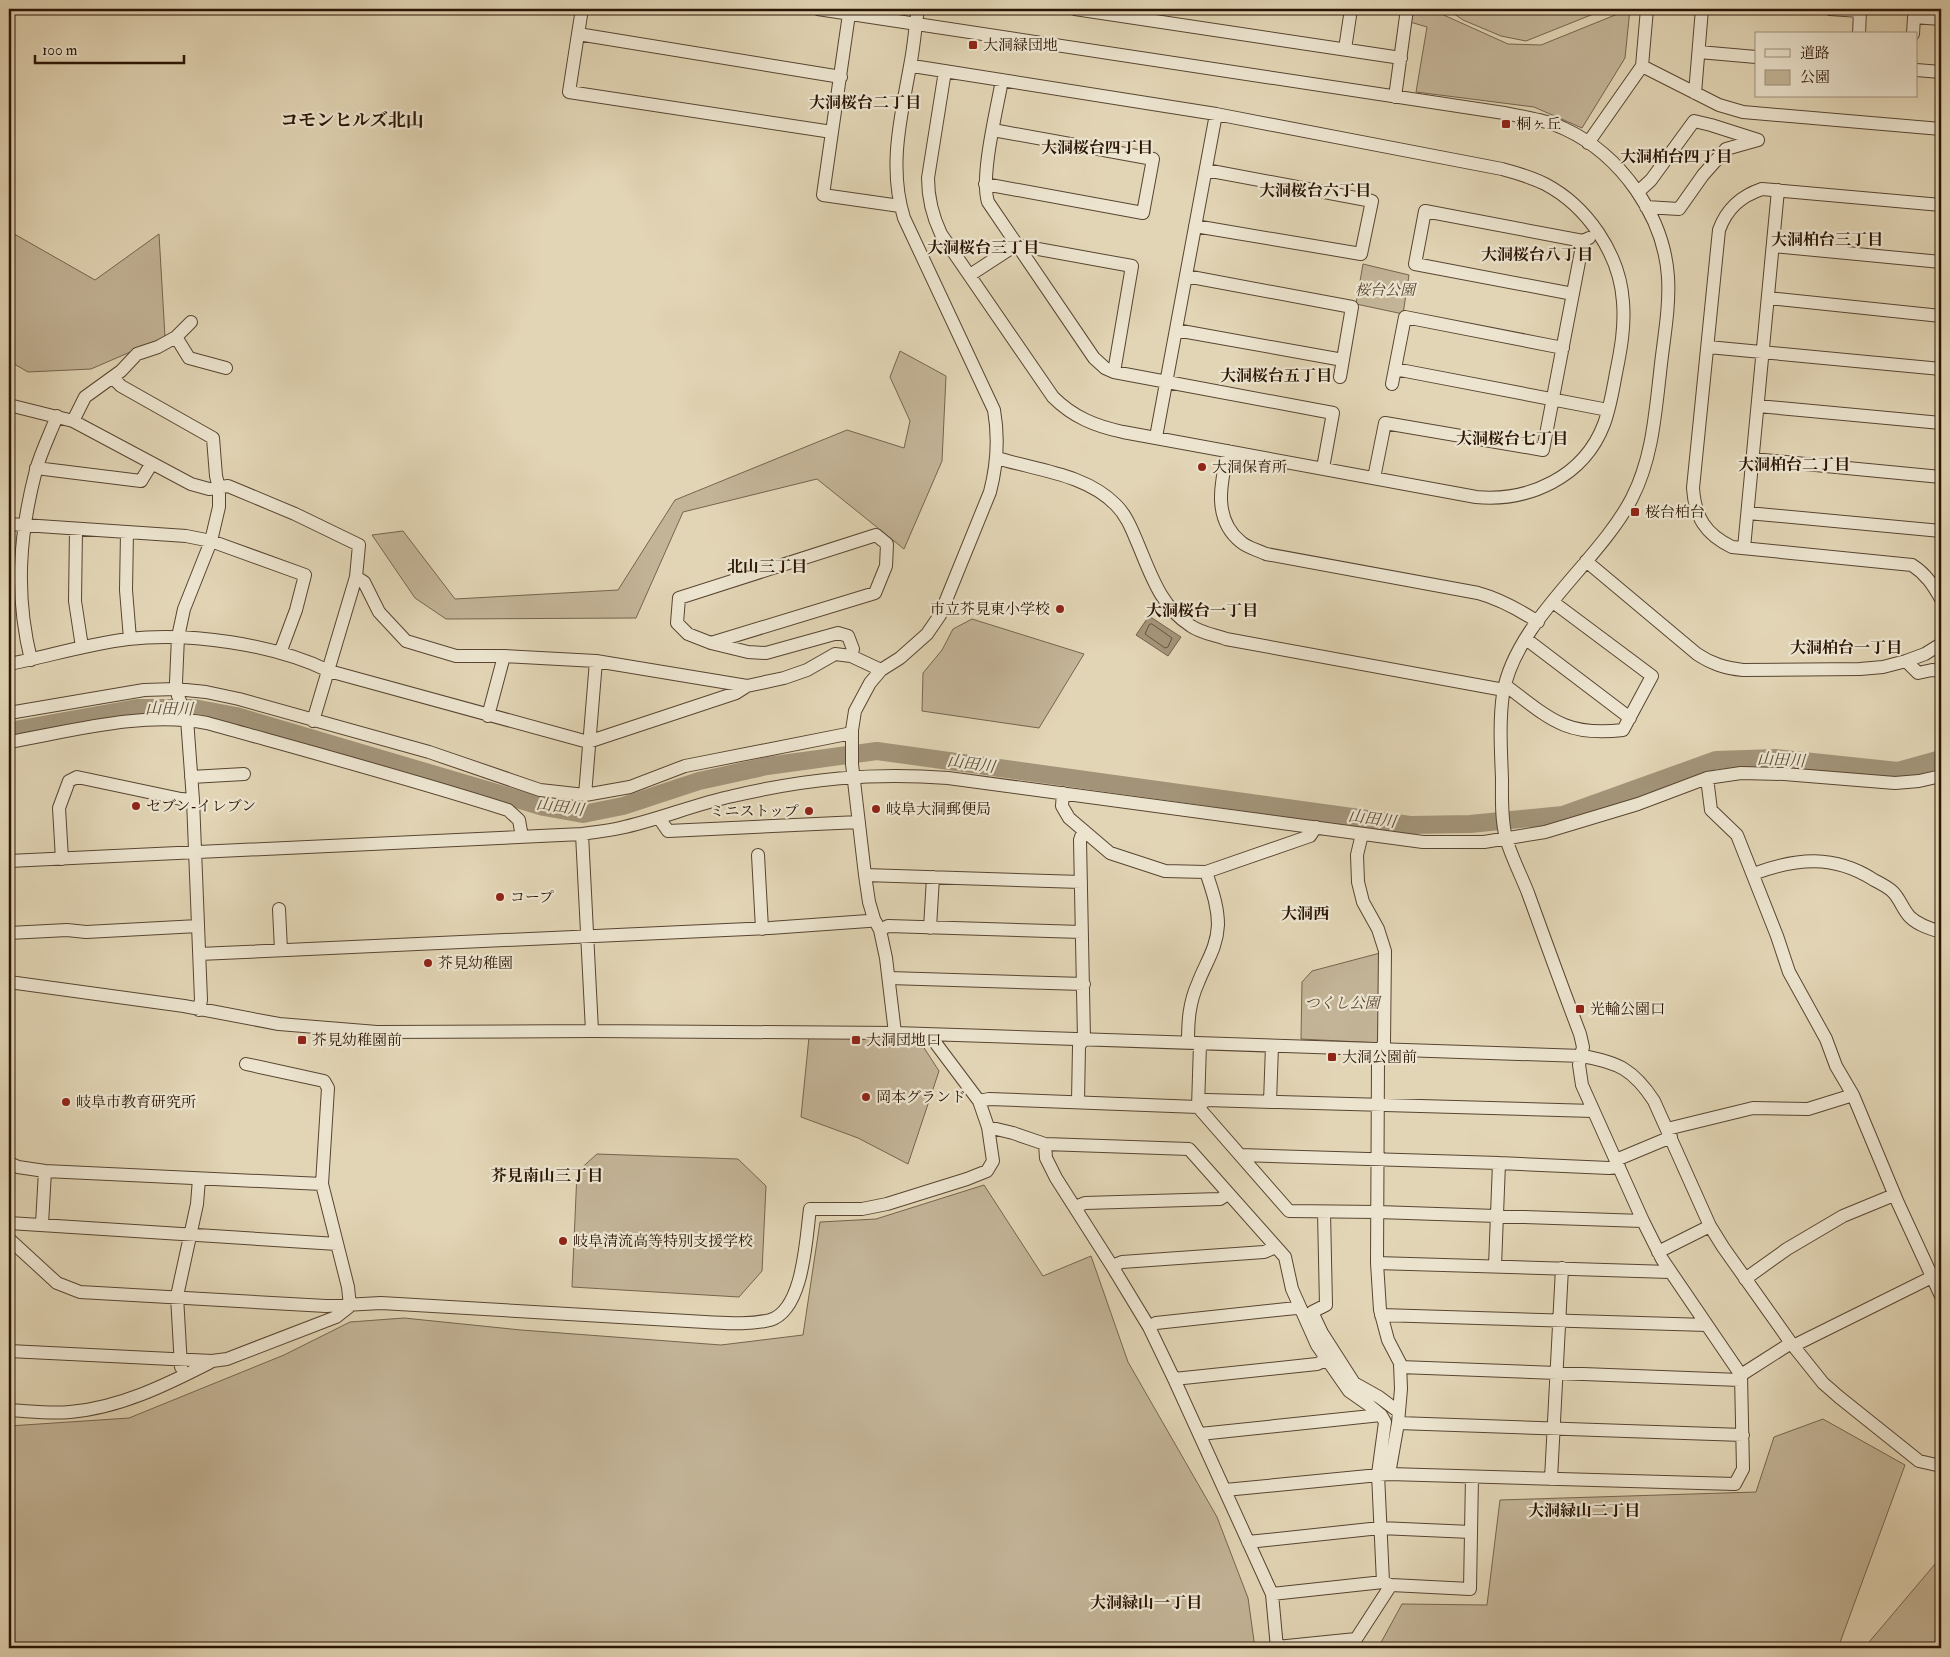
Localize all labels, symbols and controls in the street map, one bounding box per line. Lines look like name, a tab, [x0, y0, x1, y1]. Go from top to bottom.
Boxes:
scale bar	[35, 32, 184, 64]
legend	[1755, 32, 1918, 98]
place label: 大洞緑団地	[983, 36, 1058, 55]
marker: 大洞緑団地	[967, 39, 979, 51]
text: 100 m	[42, 41, 78, 60]
text: 道路	[1800, 44, 1830, 63]
text: 公園	[1800, 68, 1830, 87]
district label: 大洞桜台二丁目	[809, 93, 921, 113]
district label: コモンヒルズ北山	[280, 109, 424, 132]
place label: 桐ヶ丘	[1516, 115, 1561, 134]
marker: 桐ヶ丘	[1500, 118, 1512, 130]
district label: 大洞桜台四丁目	[1041, 138, 1153, 158]
district label: 大洞柏台四丁目	[1620, 147, 1732, 167]
district label: 大洞桜台六丁目	[1259, 181, 1371, 201]
district label: 大洞柏台三丁目	[1771, 230, 1883, 250]
district label: 大洞桜台三丁目	[927, 238, 1039, 258]
district label: 大洞桜台八丁目	[1481, 245, 1593, 265]
park label: 桜台公園	[1355, 281, 1418, 300]
district label: 大洞桜台五丁目	[1220, 366, 1332, 386]
district label: 大洞桜台七丁目	[1456, 429, 1568, 449]
district label: 大洞柏台二丁目	[1738, 455, 1850, 475]
place label: 大洞保育所	[1212, 458, 1287, 477]
marker: 大洞保育所	[1196, 461, 1208, 473]
place label: 桜台柏台	[1645, 503, 1705, 522]
marker: 桜台柏台	[1629, 506, 1641, 518]
district label: 北山三丁目	[727, 557, 807, 577]
place label: 市立芥見東小学校	[930, 600, 1050, 619]
district label: 大洞桜台一丁目	[1146, 601, 1258, 621]
marker: 市立芥見東小学校	[1054, 603, 1066, 615]
district label: 大洞柏台一丁目	[1790, 638, 1902, 658]
water label: 山田川	[145, 699, 195, 719]
water label: 山田川	[1757, 749, 1807, 771]
water label: 山田川	[946, 751, 998, 778]
water label: 山田川	[535, 794, 587, 821]
place label: セブン-イレブン	[146, 797, 256, 816]
marker: セブン-イレブン	[130, 800, 142, 812]
place label: 岐阜大洞郵便局	[886, 800, 991, 819]
place label: ミニストップ	[709, 802, 799, 821]
marker: 岐阜大洞郵便局	[870, 803, 882, 815]
marker: ミニストップ	[803, 805, 815, 817]
water label: 山田川	[1347, 806, 1399, 833]
place label: コープ	[510, 888, 554, 907]
marker: コープ	[494, 891, 506, 903]
district label: 大洞西	[1281, 904, 1329, 924]
place label: 芥見幼稚園	[438, 954, 513, 973]
marker: 芥見幼稚園	[422, 957, 434, 969]
park label: つくし公園	[1304, 994, 1382, 1013]
place label: 光輪公園口	[1590, 1000, 1665, 1019]
marker: 光輪公園口	[1574, 1003, 1586, 1015]
place label: 芥見幼稚園前	[312, 1031, 402, 1050]
place label: 大洞団地口	[866, 1031, 941, 1050]
marker: 芥見幼稚園前	[296, 1034, 308, 1046]
marker: 大洞団地口	[850, 1034, 862, 1046]
place label: 大洞公園前	[1342, 1048, 1417, 1067]
marker: 大洞公園前	[1326, 1051, 1338, 1063]
place label: 岡本グランド	[876, 1088, 966, 1107]
marker: 岡本グランド	[860, 1091, 872, 1103]
place label: 岐阜市教育研究所	[76, 1093, 196, 1112]
marker: 岐阜市教育研究所	[60, 1096, 72, 1108]
district label: 芥見南山三丁目	[491, 1166, 603, 1186]
place label: 岐阜清流高等特別支援学校	[573, 1232, 753, 1251]
marker: 岐阜清流高等特別支援学校	[557, 1235, 569, 1247]
district label: 大洞緑山二丁目	[1528, 1501, 1640, 1521]
district label: 大洞緑山一丁目	[1090, 1593, 1202, 1613]

